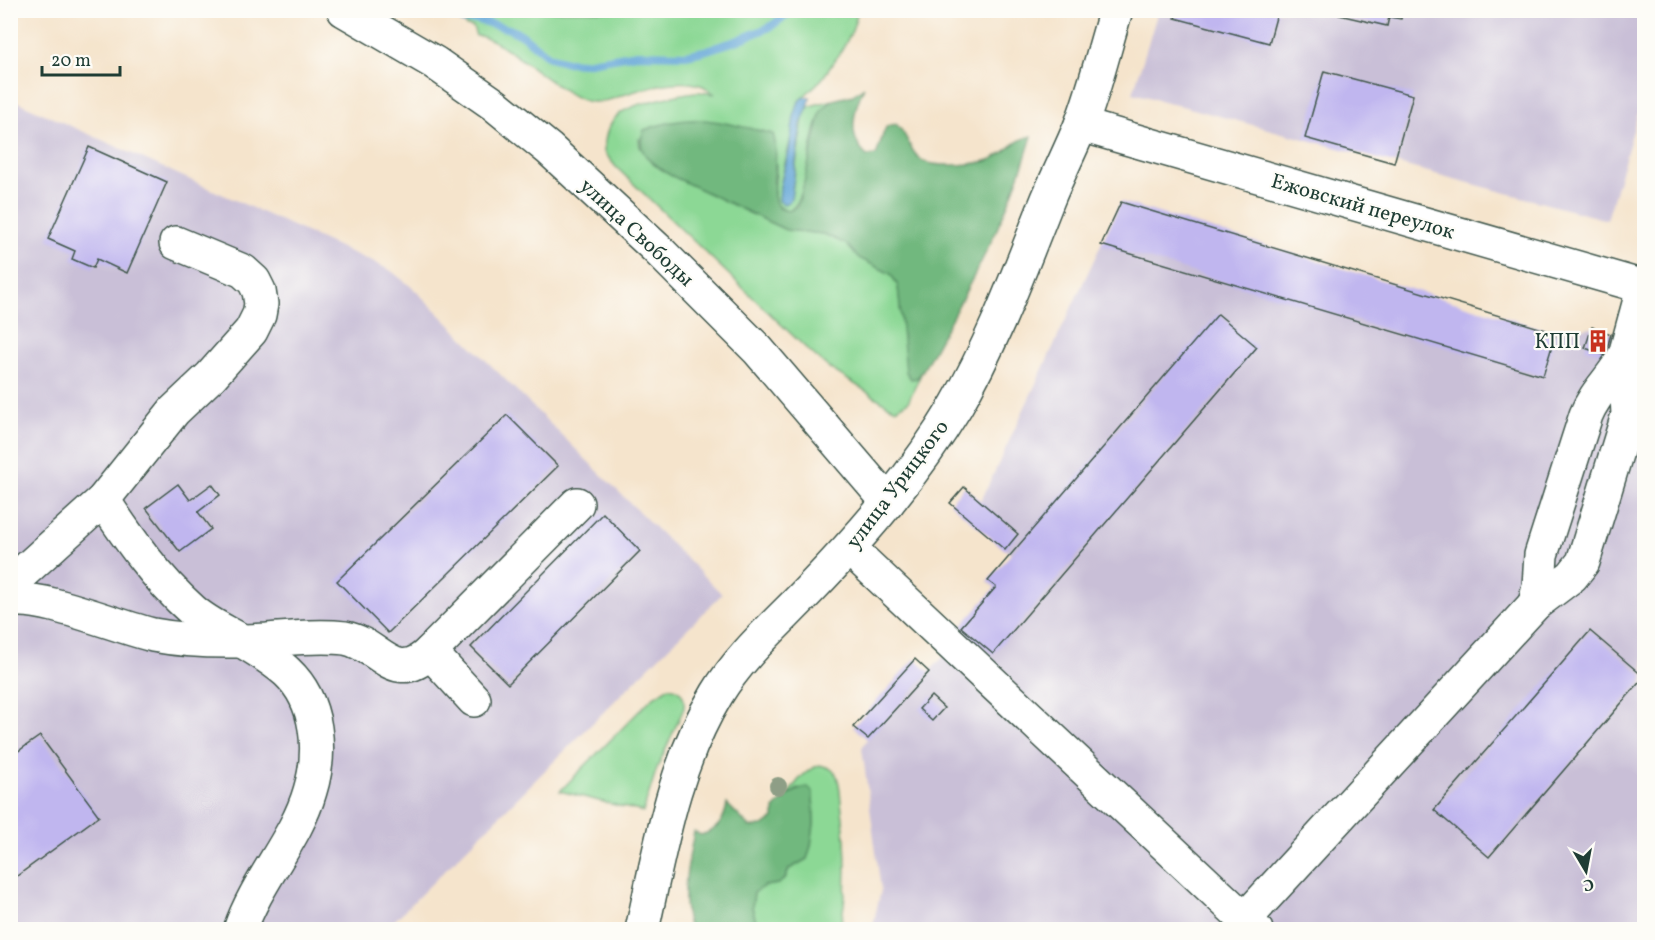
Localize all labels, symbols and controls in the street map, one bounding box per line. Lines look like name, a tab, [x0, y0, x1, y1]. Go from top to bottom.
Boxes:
scale bar	[42, 39, 120, 77]
text: 20 m	[51, 49, 91, 74]
street label: Ежовский переулок	[1267, 167, 1458, 248]
street label: улица Свободы	[572, 172, 700, 294]
place label: КПП	[1535, 328, 1580, 357]
building icon: КПП	[1585, 328, 1611, 354]
street label: улица Урицкого	[840, 414, 956, 555]
north arrow	[1556, 841, 1616, 901]
text: С	[1581, 872, 1595, 896]

